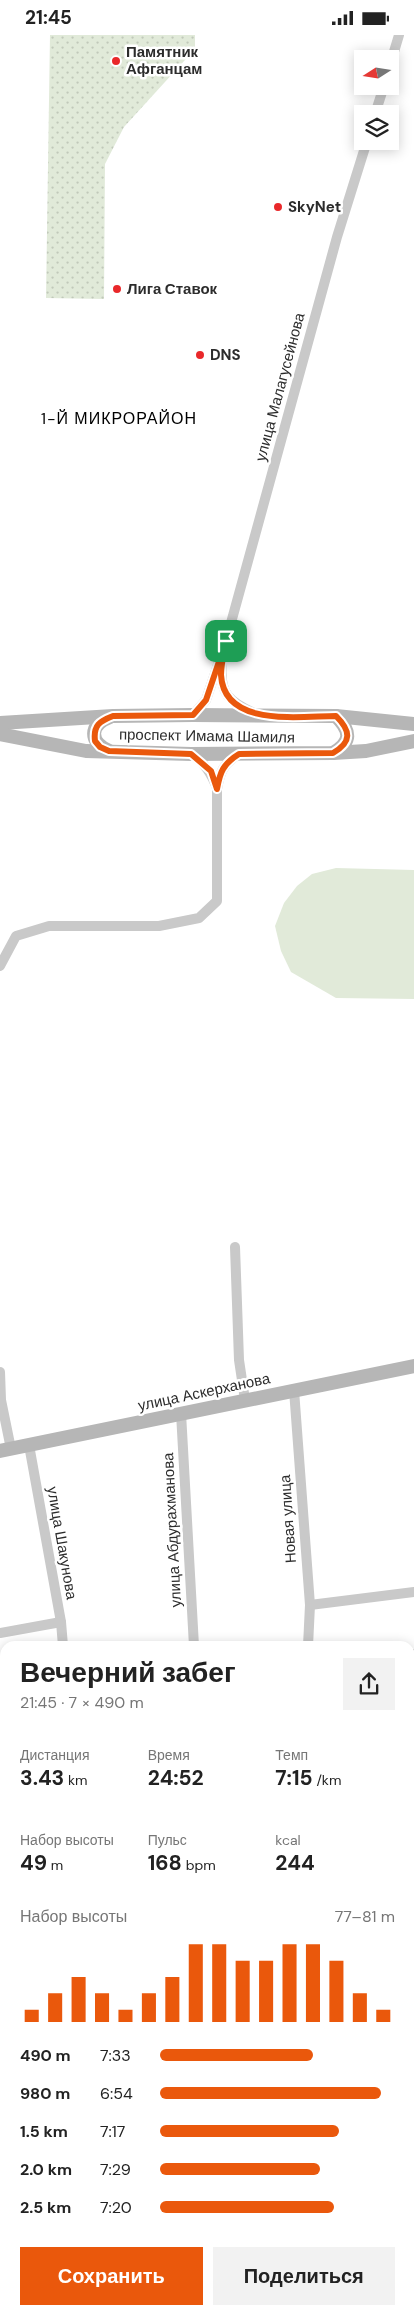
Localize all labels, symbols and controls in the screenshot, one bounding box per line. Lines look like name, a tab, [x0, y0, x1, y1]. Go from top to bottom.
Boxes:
text: 21:45	[25, 5, 72, 30]
place label: Памятник Афганцам	[126, 42, 202, 79]
north arrow	[354, 50, 399, 95]
map controls	[354, 50, 399, 150]
marker: Памятник Афганцам	[110, 55, 122, 67]
button: layers	[354, 105, 399, 150]
place label: SkyNet	[288, 197, 341, 217]
marker: SkyNet	[272, 201, 284, 213]
place label: Лига Ставок	[127, 279, 218, 299]
marker: Лига Ставок	[111, 283, 123, 295]
street label: улица Малагусейнова	[251, 310, 310, 464]
place label: DNS	[210, 345, 241, 365]
marker: DNS	[194, 349, 206, 361]
district label: 1-Й МИКРОРАЙОН	[41, 408, 197, 429]
pin	[205, 620, 247, 662]
icon: arrive	[212, 627, 240, 655]
street label: проспект Имама Шамиля	[119, 724, 295, 748]
street label: улица Аскерханова	[136, 1368, 272, 1416]
street label: улица Абдурахманова	[158, 1452, 186, 1608]
street label: Новая улица	[275, 1473, 301, 1564]
street label: улица Шакунова	[42, 1485, 82, 1602]
text: Вечерний забег	[20, 1654, 236, 1691]
button: share	[343, 1658, 395, 1710]
text: 21:45 · 7 × 490 m	[20, 1692, 144, 1713]
text: Дистанция	[20, 1746, 90, 1764]
text: Время	[148, 1746, 190, 1764]
text: Темп	[275, 1746, 308, 1764]
text: 3.43	[20, 1764, 64, 1792]
text: 24:52	[148, 1764, 204, 1792]
text: 7:15	[275, 1764, 313, 1792]
text: km	[64, 1771, 88, 1789]
text: /km	[313, 1771, 341, 1789]
text: Набор высоты	[20, 1831, 114, 1849]
text: Пульс	[148, 1831, 187, 1849]
text: kcal	[275, 1831, 301, 1849]
text: 49	[20, 1849, 47, 1877]
text: 168	[148, 1849, 182, 1877]
text: 244	[275, 1849, 315, 1877]
text: m	[47, 1856, 63, 1874]
text: bpm	[182, 1856, 216, 1874]
text: Набор высоты	[20, 1906, 127, 1927]
text: 77–81 m	[335, 1906, 395, 1927]
text: 490 m	[20, 2045, 71, 2066]
text: 7:33	[100, 2045, 131, 2066]
text: 980 m	[20, 2083, 70, 2104]
text: 6:54	[100, 2083, 133, 2104]
text: 1.5 km	[20, 2121, 68, 2142]
text: 7:17	[100, 2121, 125, 2142]
text: 2.0 km	[20, 2159, 72, 2180]
text: 7:29	[100, 2159, 131, 2180]
text: 2.5 km	[20, 2197, 71, 2218]
text: 7:20	[100, 2197, 132, 2218]
button: Сохранить	[20, 2247, 203, 2305]
button: Поделиться	[213, 2247, 395, 2305]

